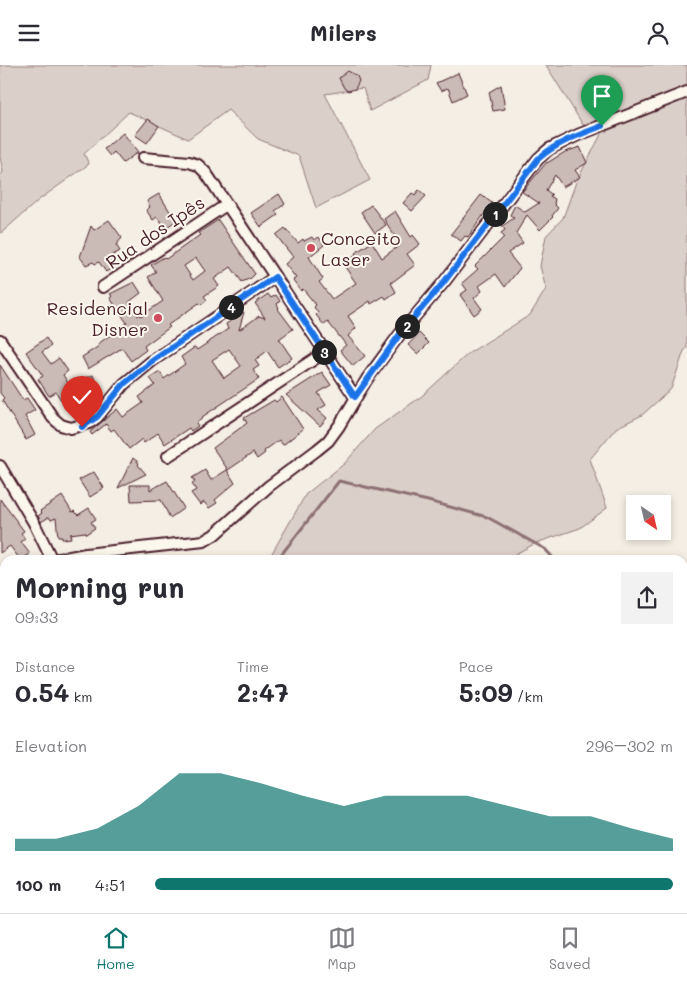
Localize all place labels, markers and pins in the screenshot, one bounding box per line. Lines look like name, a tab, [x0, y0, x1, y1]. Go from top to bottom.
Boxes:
pin	[581, 75, 623, 126]
pin: 1	[482, 201, 508, 227]
place label: Conceito Laser	[321, 226, 401, 271]
marker: Conceito Laser	[305, 242, 317, 254]
pin: 4	[218, 295, 244, 319]
place label: Residencial Disner	[47, 296, 148, 341]
marker: Residencial Disner	[152, 312, 164, 324]
pin: 2	[394, 313, 420, 339]
pin: 3	[312, 339, 336, 365]
pin	[61, 376, 103, 427]

